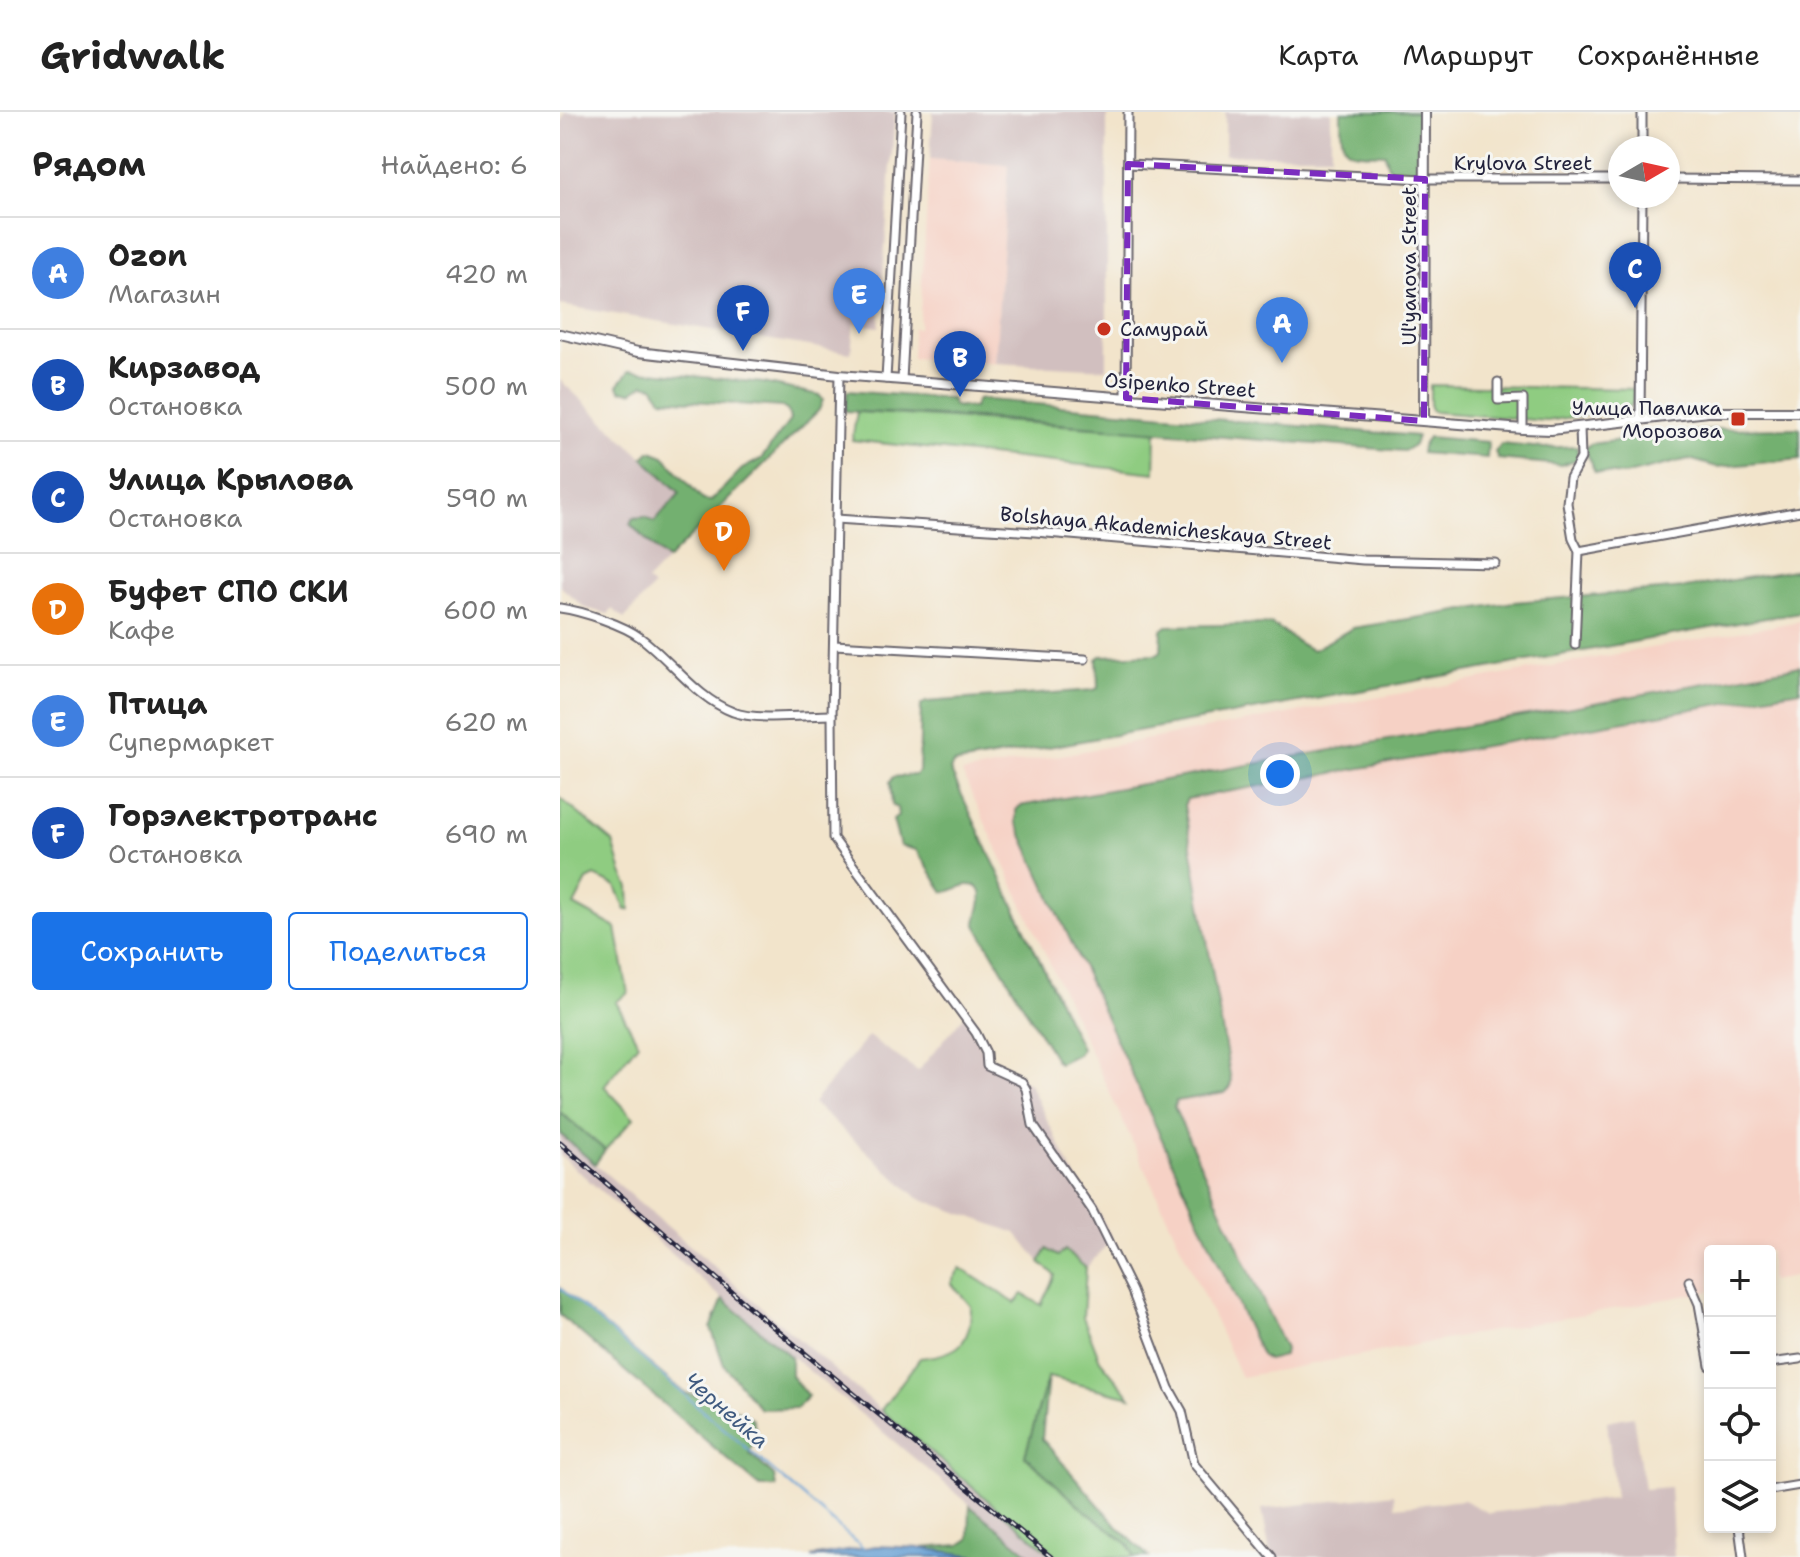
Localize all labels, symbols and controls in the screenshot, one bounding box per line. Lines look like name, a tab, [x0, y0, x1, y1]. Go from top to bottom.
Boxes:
text: Gridwalk	[40, 30, 226, 81]
text: Карта	[1278, 36, 1358, 74]
text: Маршрут	[1402, 36, 1533, 74]
text: Сохранённые	[1577, 36, 1760, 74]
north arrow	[1608, 136, 1680, 208]
text: Рядом	[32, 141, 146, 187]
text: Найдено: 6	[381, 147, 528, 182]
street label: Krylova Street	[1454, 150, 1592, 176]
street label: Ul'yanova Street	[1396, 186, 1422, 346]
text: Ozon	[108, 235, 187, 276]
pin: C	[1609, 242, 1661, 308]
text: A	[48, 256, 68, 291]
text: 420 m	[445, 256, 528, 291]
pin: E	[833, 268, 885, 334]
text: Магазин	[108, 276, 221, 311]
pin: F	[717, 285, 769, 351]
pin: A	[1256, 297, 1308, 363]
place label: Самурай	[1120, 316, 1208, 342]
marker: Самурай	[1095, 320, 1113, 338]
pin: B	[934, 331, 986, 397]
text: Кирзавод	[108, 347, 260, 388]
street label: Osipenko Street	[1103, 367, 1257, 403]
text: B	[50, 368, 66, 403]
text: 500 m	[445, 368, 528, 403]
text: Остановка	[108, 388, 243, 423]
place label: Улица Павлика Морозова	[1572, 395, 1723, 444]
marker: Улица Павлика Морозова	[1729, 410, 1747, 428]
text: Улица Крылова	[108, 459, 353, 500]
text: C	[50, 480, 66, 515]
text: 590 m	[446, 480, 528, 515]
text: Остановка	[108, 500, 243, 535]
street label: Bolshaya Akademicheskaya Street	[999, 501, 1333, 555]
pin: D	[698, 505, 750, 571]
text: Буфет СПО СКИ	[108, 571, 349, 612]
text: D	[49, 592, 67, 627]
text: 600 m	[443, 592, 528, 627]
text: Кафе	[108, 612, 175, 647]
text: Птица	[108, 683, 207, 724]
text: E	[49, 704, 67, 739]
text: 620 m	[445, 704, 528, 739]
text: Супермаркет	[108, 724, 274, 759]
your location	[1260, 754, 1300, 794]
text: Горэлектротранс	[108, 795, 378, 836]
text: F	[50, 816, 66, 851]
text: 690 m	[445, 816, 528, 851]
text: Остановка	[108, 836, 243, 871]
button: Сохранить	[32, 912, 272, 990]
button: Поделиться	[288, 912, 528, 990]
map controls	[1704, 1245, 1776, 1533]
button: +	[1704, 1245, 1776, 1317]
button: −	[1704, 1317, 1776, 1389]
water label: Чернейка	[678, 1366, 775, 1455]
button: locate	[1704, 1389, 1776, 1461]
button: layers	[1704, 1461, 1776, 1533]

